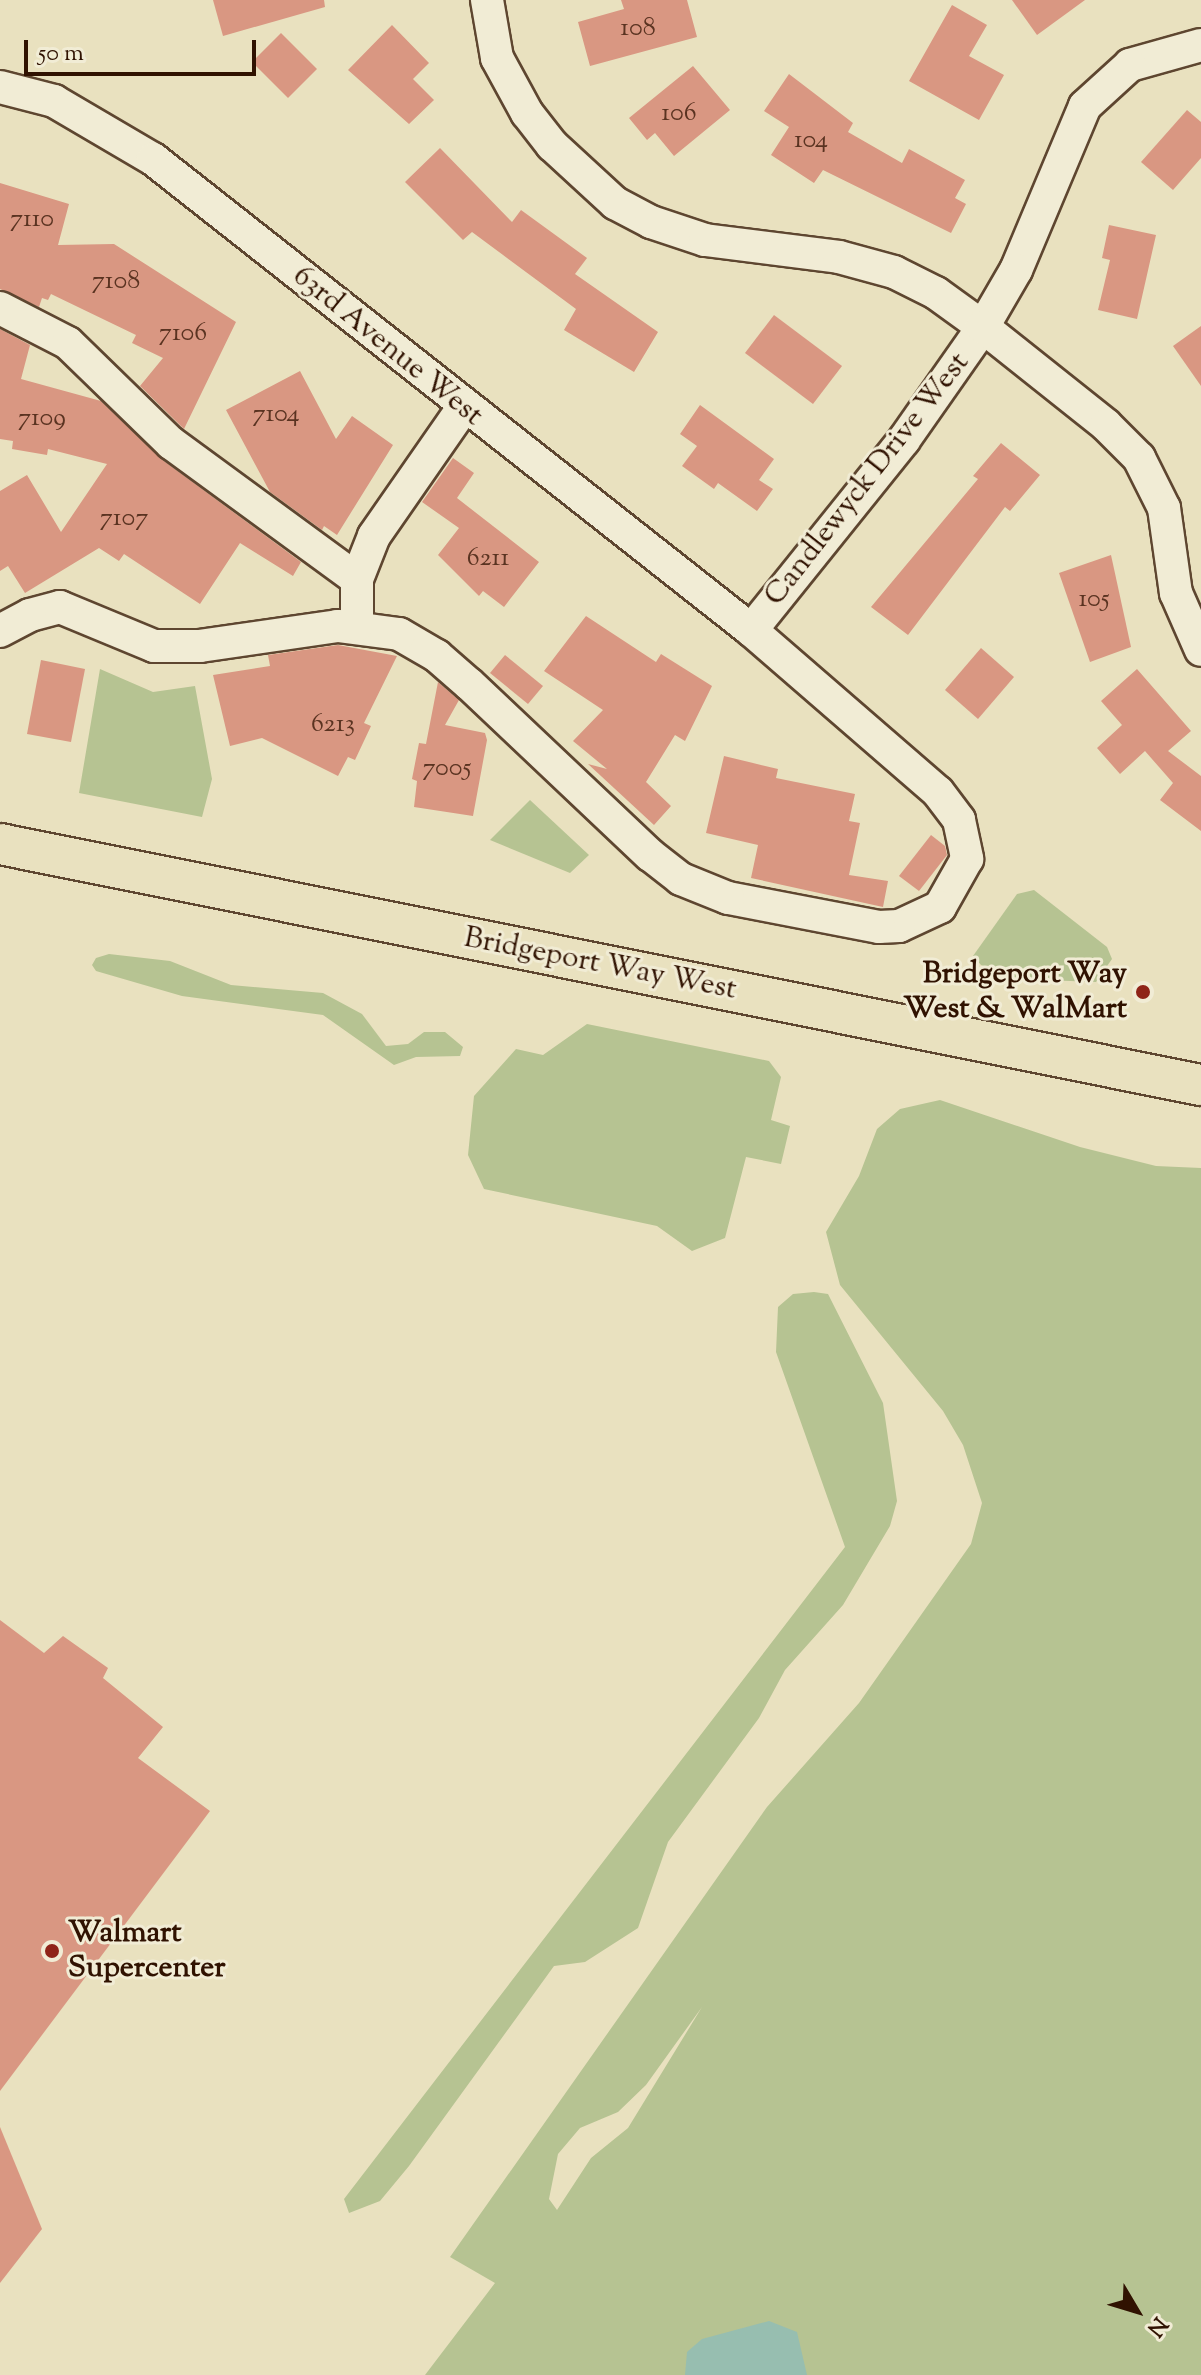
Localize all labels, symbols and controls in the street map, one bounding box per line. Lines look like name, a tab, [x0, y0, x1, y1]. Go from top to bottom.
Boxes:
house number: 108	[620, 13, 656, 45]
scale bar	[28, 24, 260, 74]
text: 50 m	[38, 37, 84, 71]
house number: 106	[661, 98, 697, 130]
house number: 104	[794, 125, 828, 157]
house number: 7110	[10, 204, 54, 236]
street label: 63rd Avenue West	[285, 259, 489, 435]
house number: 7108	[92, 266, 140, 298]
house number: 7106	[159, 318, 207, 350]
street label: Candlewyck Drive West	[758, 346, 978, 614]
house number: 7104	[252, 399, 300, 431]
house number: 7109	[18, 403, 66, 435]
house number: 7107	[100, 503, 148, 535]
house number: 6211	[467, 543, 509, 575]
house number: 105	[1078, 584, 1110, 616]
house number: 6213	[311, 709, 355, 741]
house number: 7005	[423, 753, 471, 785]
street label: Bridgeport Way West	[461, 921, 739, 1009]
place label: Bridgeport Way West & WalMart	[903, 957, 1127, 1028]
marker: Bridgeport Way West & WalMart	[1134, 983, 1152, 1001]
place label: Walmart Supercenter	[68, 1916, 225, 1986]
marker: Walmart Supercenter	[43, 1942, 61, 1960]
north arrow	[1097, 2271, 1177, 2351]
text: N	[1138, 2309, 1174, 2343]

